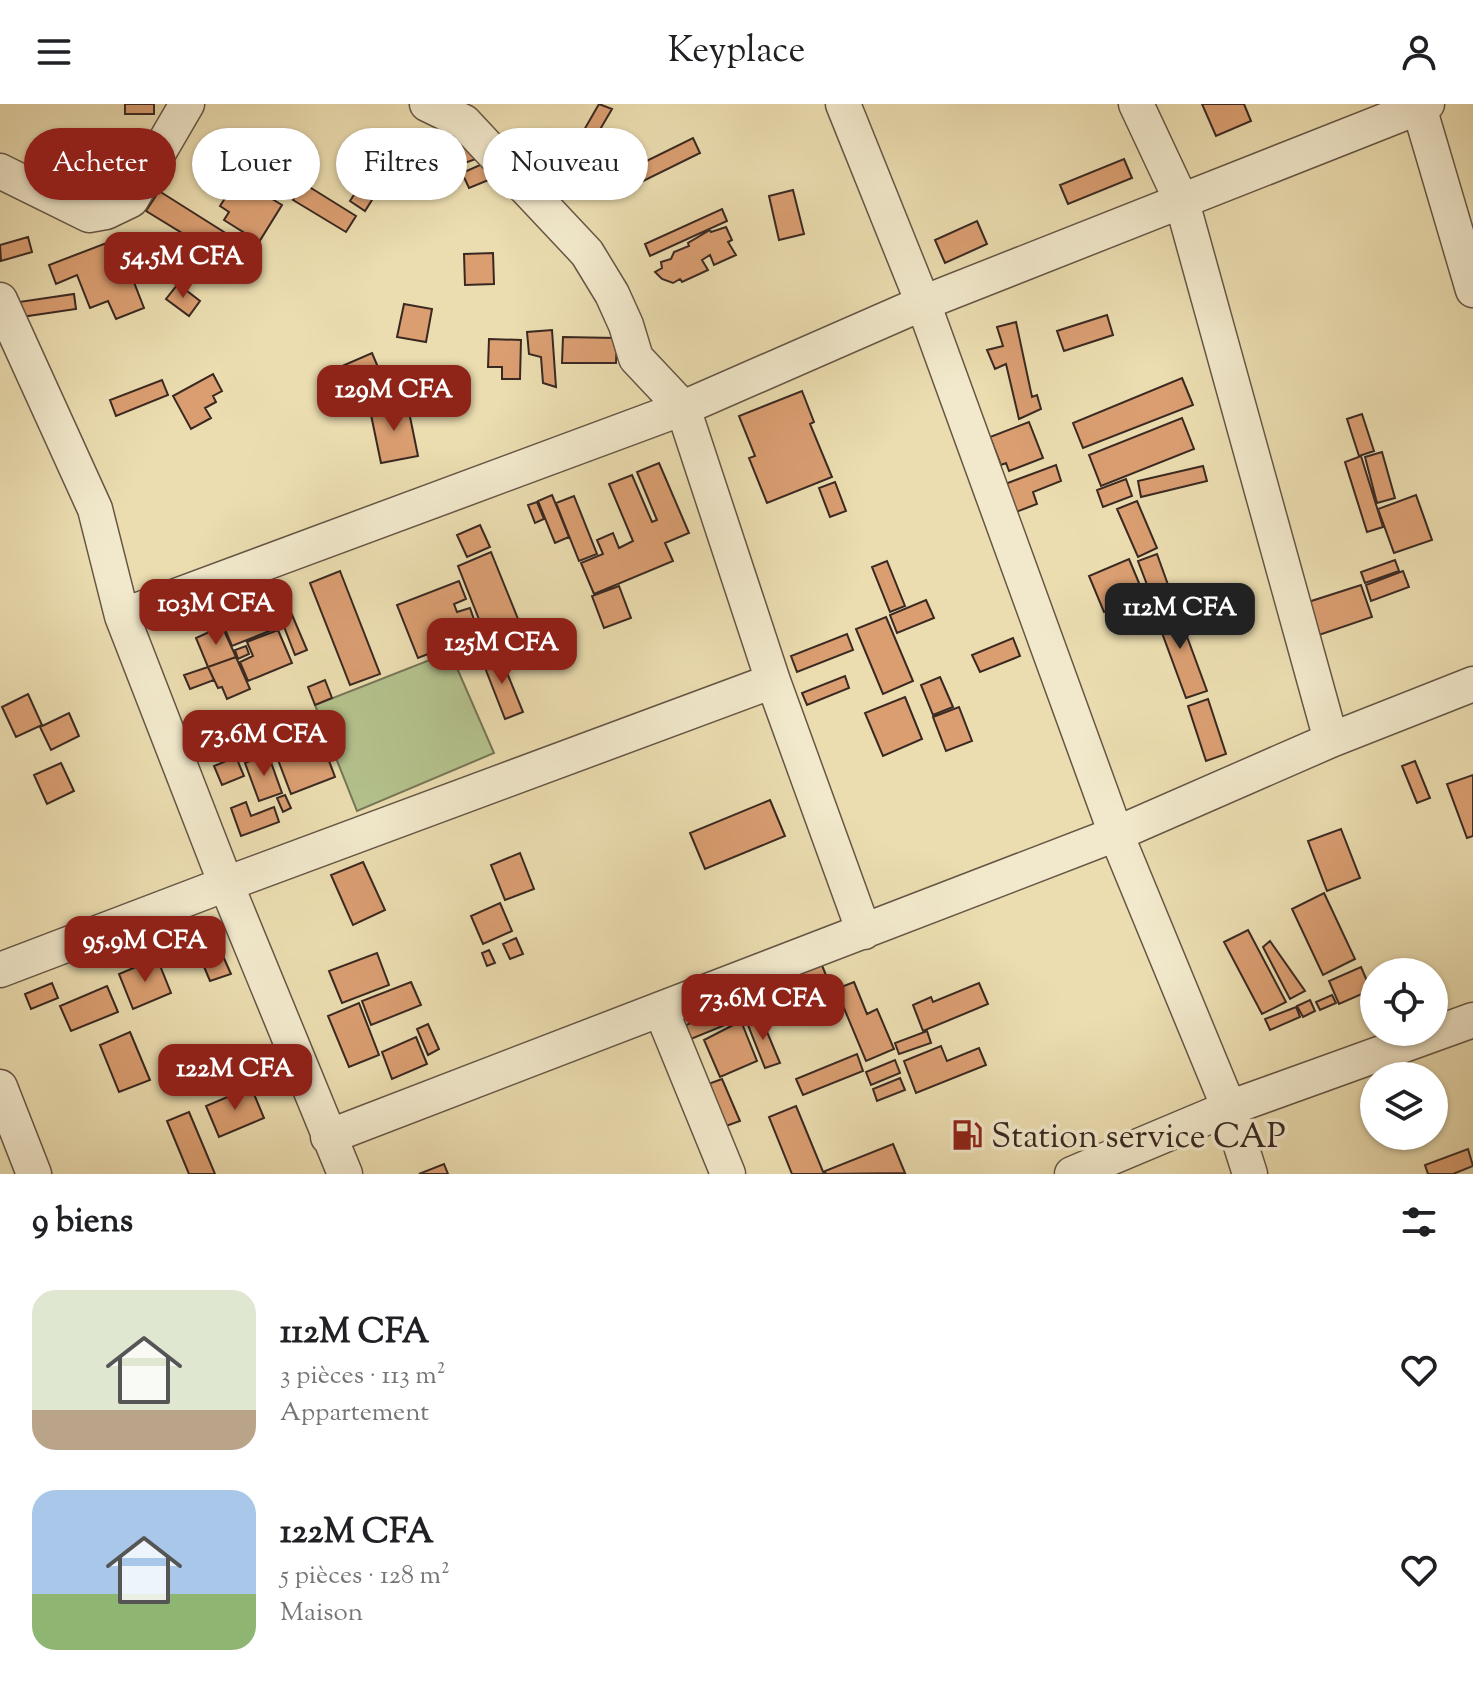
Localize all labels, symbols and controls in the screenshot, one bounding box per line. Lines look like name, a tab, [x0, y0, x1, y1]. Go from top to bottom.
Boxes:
text: Keyplace	[668, 26, 805, 78]
icon: menu	[32, 30, 76, 74]
icon: person	[1397, 30, 1441, 74]
chip: Acheter	[24, 128, 176, 200]
chip: Louer	[192, 128, 320, 200]
chip: Filtres	[336, 128, 467, 200]
chip: Nouveau	[483, 128, 648, 200]
pin: 54.5M CFA	[91, 232, 275, 300]
text: 54.5M CFA	[122, 239, 244, 276]
pin: 129M CFA	[311, 365, 477, 433]
text: 129M CFA	[335, 372, 453, 409]
pin: 103M CFA	[133, 579, 299, 647]
pin: 112M CFA	[1097, 583, 1263, 651]
text: 103M CFA	[157, 586, 275, 623]
text: 112M CFA	[1123, 590, 1237, 627]
pin: 125M CFA	[419, 618, 585, 686]
text: 125M CFA	[445, 625, 559, 662]
pin: 73.6M CFA	[172, 710, 356, 778]
text: 73.6M CFA	[201, 717, 327, 754]
pin: 95.9M CFA	[53, 916, 237, 984]
text: 95.9M CFA	[83, 923, 207, 960]
map controls	[1360, 958, 1448, 1150]
button: locate	[1360, 958, 1448, 1046]
pin: 73.6M CFA	[671, 974, 855, 1042]
text: 73.6M CFA	[700, 981, 826, 1018]
pin: 122M CFA	[152, 1044, 318, 1112]
text: 122M CFA	[176, 1051, 294, 1088]
button: layers	[1360, 1062, 1448, 1150]
place label: Station service CAP	[991, 1114, 1286, 1163]
fuel station icon: Station service CAP	[950, 1118, 984, 1152]
text: 9 biens	[32, 1198, 133, 1247]
icon: filters	[1397, 1200, 1441, 1244]
text: 112M CFA	[280, 1309, 429, 1358]
icon: home	[96, 1322, 192, 1418]
icon: heart	[1397, 1348, 1441, 1392]
text: 3 pièces · 113 m²	[280, 1358, 446, 1395]
text: Appartement	[280, 1395, 429, 1432]
text: 122M CFA	[280, 1509, 434, 1558]
icon: home	[96, 1522, 192, 1618]
icon: heart	[1397, 1548, 1441, 1592]
text: 5 pièces · 128 m²	[280, 1558, 450, 1595]
text: Maison	[280, 1595, 363, 1632]

